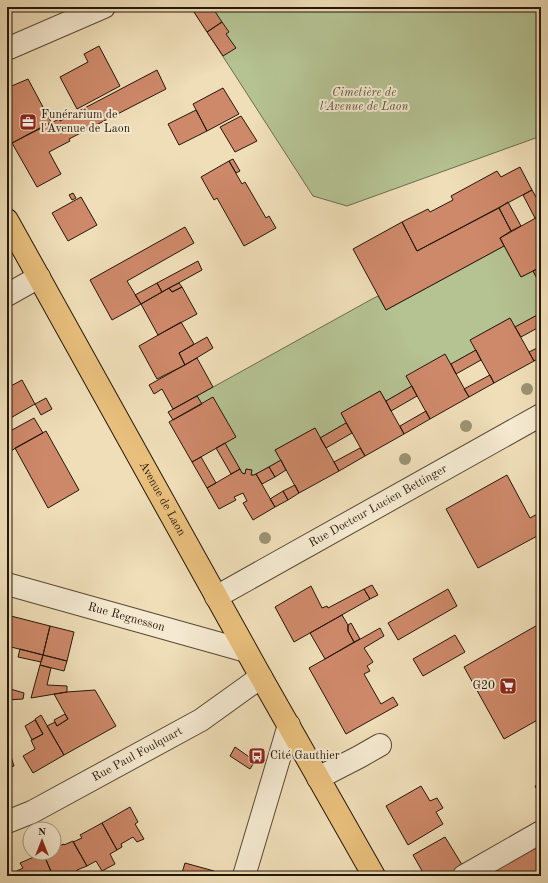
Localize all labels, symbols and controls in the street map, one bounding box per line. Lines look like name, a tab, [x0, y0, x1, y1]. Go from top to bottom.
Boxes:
park label: Cimetière de l'Avenue de Laon	[320, 87, 408, 113]
place label: Funérarium de l'Avenue de Laon	[41, 109, 131, 135]
office icon: Funérarium de l'Avenue de Laon	[18, 112, 38, 132]
street label: Avenue de Laon	[137, 460, 188, 539]
street label: Rue Docteur Lucien Bettinger	[307, 463, 449, 550]
street label: Rue Regnesson	[87, 601, 167, 634]
supermarket icon: G20	[498, 676, 518, 696]
place label: G20	[472, 680, 495, 692]
street label: Rue Paul Foulquart	[90, 725, 185, 784]
bus stop icon: Cité Gauthier	[247, 746, 267, 766]
place label: Cité Gauthier	[270, 750, 340, 762]
north arrow	[22, 821, 62, 861]
text: N	[38, 827, 47, 838]

